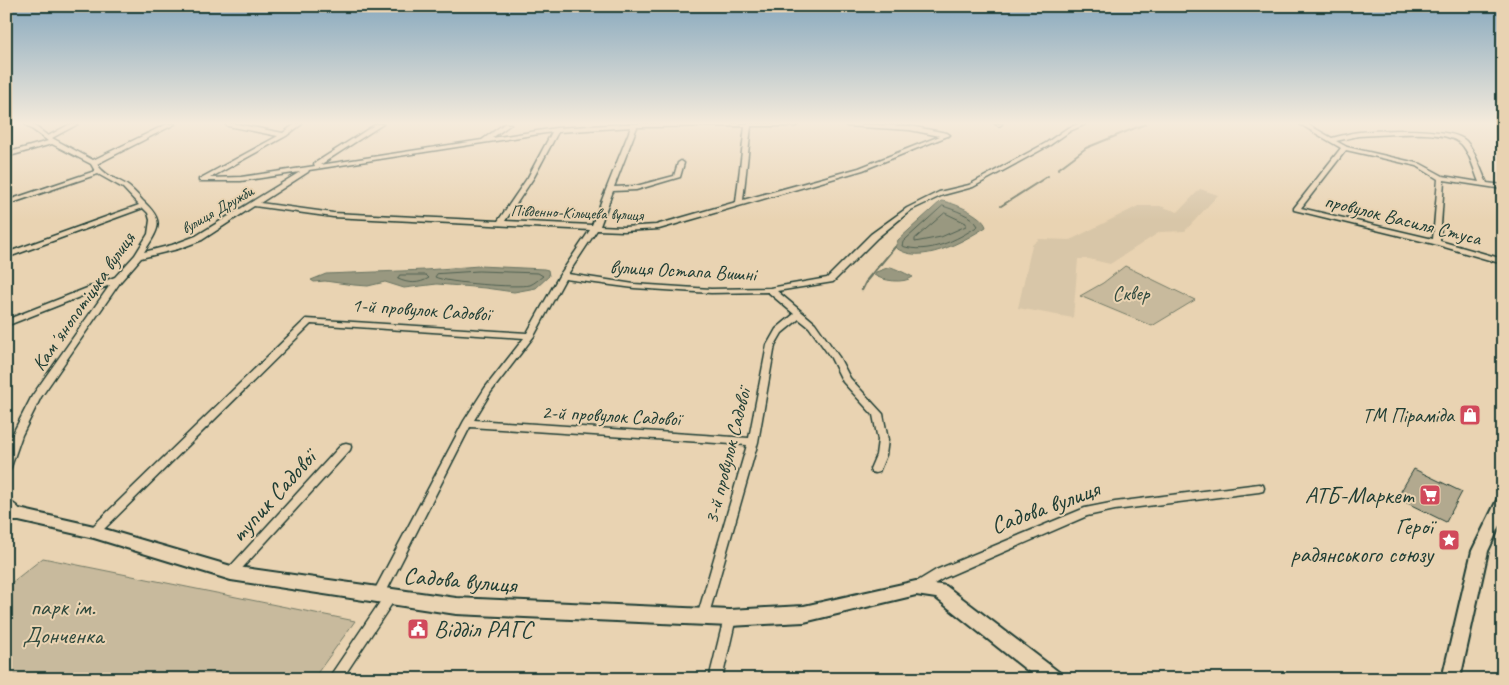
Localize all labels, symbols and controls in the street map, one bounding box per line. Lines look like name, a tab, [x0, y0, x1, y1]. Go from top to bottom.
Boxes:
street label: вулиця Дружби	[178, 181, 258, 239]
street label: провулок Василя Стуса	[1322, 188, 1486, 251]
street label: Південно-Кільцева вулиця	[510, 201, 645, 225]
street label: Камʼянопотіцька вулиця	[26, 227, 141, 375]
street label: вулиця Остапа Вишні	[609, 254, 759, 287]
park label: Сквер	[1113, 281, 1151, 306]
street label: 1-й провулок Садової	[351, 292, 495, 327]
street label: 3-й провулок Садової	[699, 382, 757, 527]
street label: 2-й провулок Садової	[541, 399, 685, 432]
place label: ТМ Піраміда	[1362, 403, 1455, 428]
shop icon: ТМ Піраміда	[1458, 403, 1482, 427]
street label: тупик Садової	[224, 440, 325, 548]
street label: Садова вулиця	[987, 473, 1105, 540]
place label: АТБ-Маркет	[1305, 480, 1415, 510]
supermarket icon: АТБ-Маркет	[1418, 483, 1442, 507]
place label: Герої радянського союзу	[1291, 511, 1437, 569]
place icon: Герої радянського союзу	[1437, 528, 1461, 552]
street label: Садова вулиця	[402, 560, 520, 600]
park label: парк ім. Донченка	[23, 592, 106, 650]
place label: Відділ РАГС	[434, 614, 535, 644]
public building icon: Відділ РАГС	[406, 617, 430, 641]

